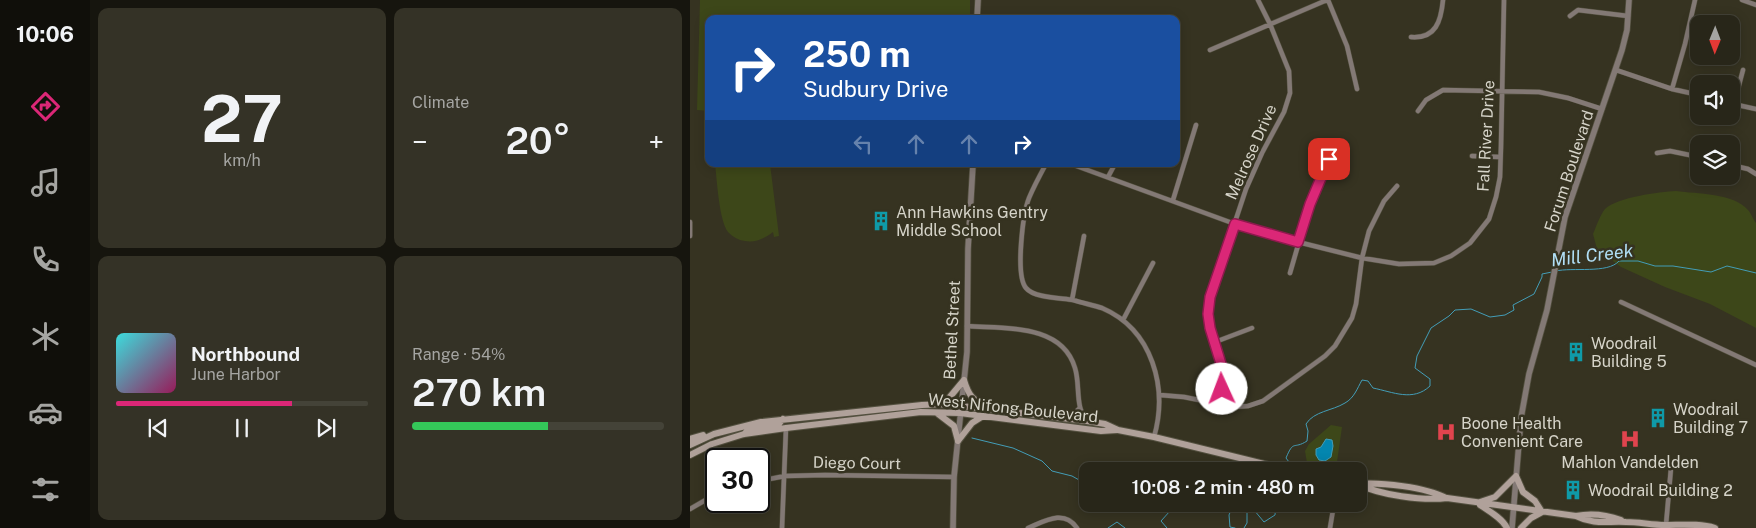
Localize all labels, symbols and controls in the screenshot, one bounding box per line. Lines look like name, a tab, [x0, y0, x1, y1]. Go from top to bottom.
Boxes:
north arrow	[1690, 15, 1740, 65]
map controls	[1690, 15, 1740, 185]
text: 10:06	[16, 21, 74, 47]
text: 250 m	[803, 34, 911, 75]
icon: right	[720, 35, 785, 100]
button: sound	[1690, 75, 1740, 125]
text: Sudbury Drive	[803, 76, 948, 102]
text: 27	[201, 80, 283, 157]
street label: Fall River Drive	[1474, 80, 1498, 192]
icon: directions	[28, 89, 63, 124]
text: Climate	[412, 93, 469, 112]
street label: Melrose Drive	[1222, 101, 1280, 203]
street label: Forum Boulevard	[1540, 108, 1598, 234]
text: 20°	[505, 118, 571, 163]
text: −	[412, 125, 428, 158]
text: +	[648, 125, 664, 158]
icon: left	[849, 130, 877, 158]
icon: ahead	[902, 130, 930, 158]
icon: ahead	[955, 130, 983, 158]
icon: right	[1008, 130, 1036, 158]
button: layers	[1690, 135, 1740, 185]
pin	[1308, 138, 1350, 180]
icon: arrive	[1315, 145, 1343, 173]
text: km/h	[223, 151, 261, 170]
icon: music	[28, 165, 63, 200]
place label: Ann Hawkins Gentry Middle School	[896, 203, 1048, 240]
building icon: Ann Hawkins Gentry Middle School	[870, 210, 892, 232]
water label: Mill Creek	[1550, 240, 1635, 270]
icon: phone	[28, 242, 63, 277]
street label: Bethel Street	[940, 280, 964, 380]
icon: climate	[28, 319, 63, 354]
place label: Woodrail Building 5	[1591, 334, 1667, 371]
building icon: Woodrail Building 5	[1565, 341, 1587, 363]
text: Northbound	[191, 343, 300, 365]
text: Range · 54%	[412, 345, 506, 364]
position arrow	[1195, 362, 1247, 414]
text: June Harbor	[191, 365, 281, 384]
text: 270 km	[412, 370, 546, 415]
street label: West Nifong Boulevard	[927, 390, 1099, 426]
icon: car	[28, 395, 63, 430]
place label: Woodrail Building 7	[1673, 400, 1748, 437]
building icon: Woodrail Building 7	[1647, 407, 1669, 429]
icon: previous	[144, 414, 172, 442]
icon: pause	[228, 414, 256, 442]
icon: next	[312, 414, 340, 442]
place label: Boone Health Convenient Care	[1461, 414, 1583, 451]
hospital icon: Boone Health Convenient Care	[1435, 421, 1457, 443]
hospital icon: Mahlon Vandelden	[1619, 428, 1641, 450]
speed limit sign: 30	[705, 448, 770, 513]
street label: Diego Court	[813, 453, 901, 473]
place label: Mahlon Vandelden	[1561, 453, 1699, 472]
icon: filters	[28, 472, 63, 507]
text: 10:08 · 2 min · 480 m	[1132, 476, 1314, 498]
building icon: Woodrail Building 2	[1562, 479, 1584, 501]
place label: Woodrail Building 2	[1588, 481, 1733, 500]

